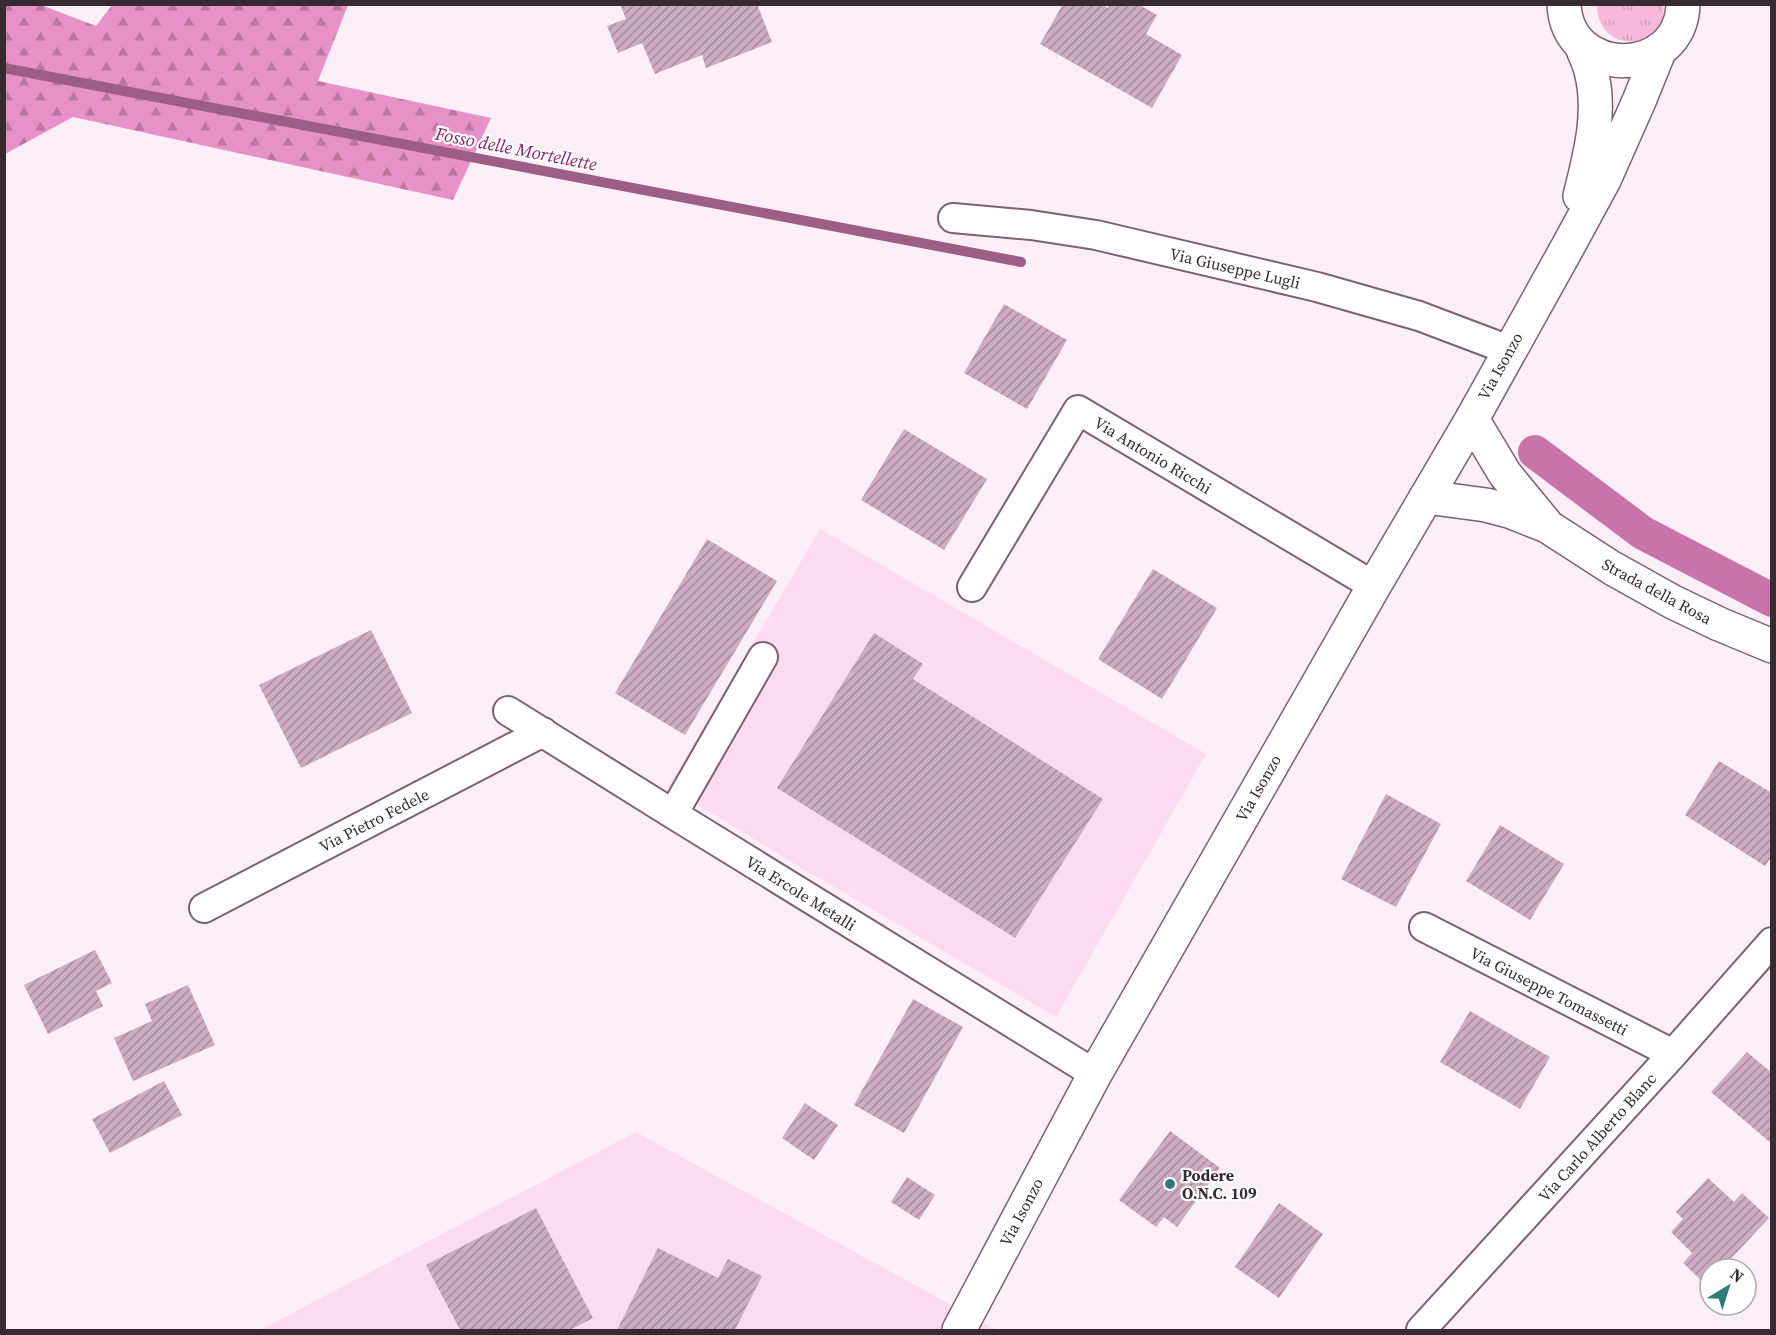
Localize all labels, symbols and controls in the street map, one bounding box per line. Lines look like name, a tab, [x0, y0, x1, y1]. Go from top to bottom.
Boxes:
water label: Fosso delle Mortellette	[432, 120, 600, 177]
street label: Via Giuseppe Lugli	[1168, 242, 1303, 294]
street label: Via Isonzo	[1472, 328, 1528, 404]
street label: Via Antonio Ricchi	[1090, 411, 1216, 499]
street label: Strada della Rosa	[1598, 553, 1716, 630]
street label: Via Isonzo	[1230, 750, 1286, 826]
street label: Via Pietro Fedele	[315, 783, 433, 857]
street label: Via Ercole Metalli	[742, 850, 861, 936]
street label: Via Giuseppe Tomassetti	[1466, 942, 1632, 1040]
street label: Via Carlo Alberto Blanc	[1533, 1068, 1661, 1206]
place label: Podere O.N.C. 109	[1182, 1164, 1257, 1204]
street label: Via Isonzo	[994, 1174, 1048, 1250]
marker: Podere O.N.C. 109	[1163, 1177, 1177, 1191]
north arrow	[1698, 1257, 1758, 1317]
text: N	[1726, 1263, 1749, 1288]

